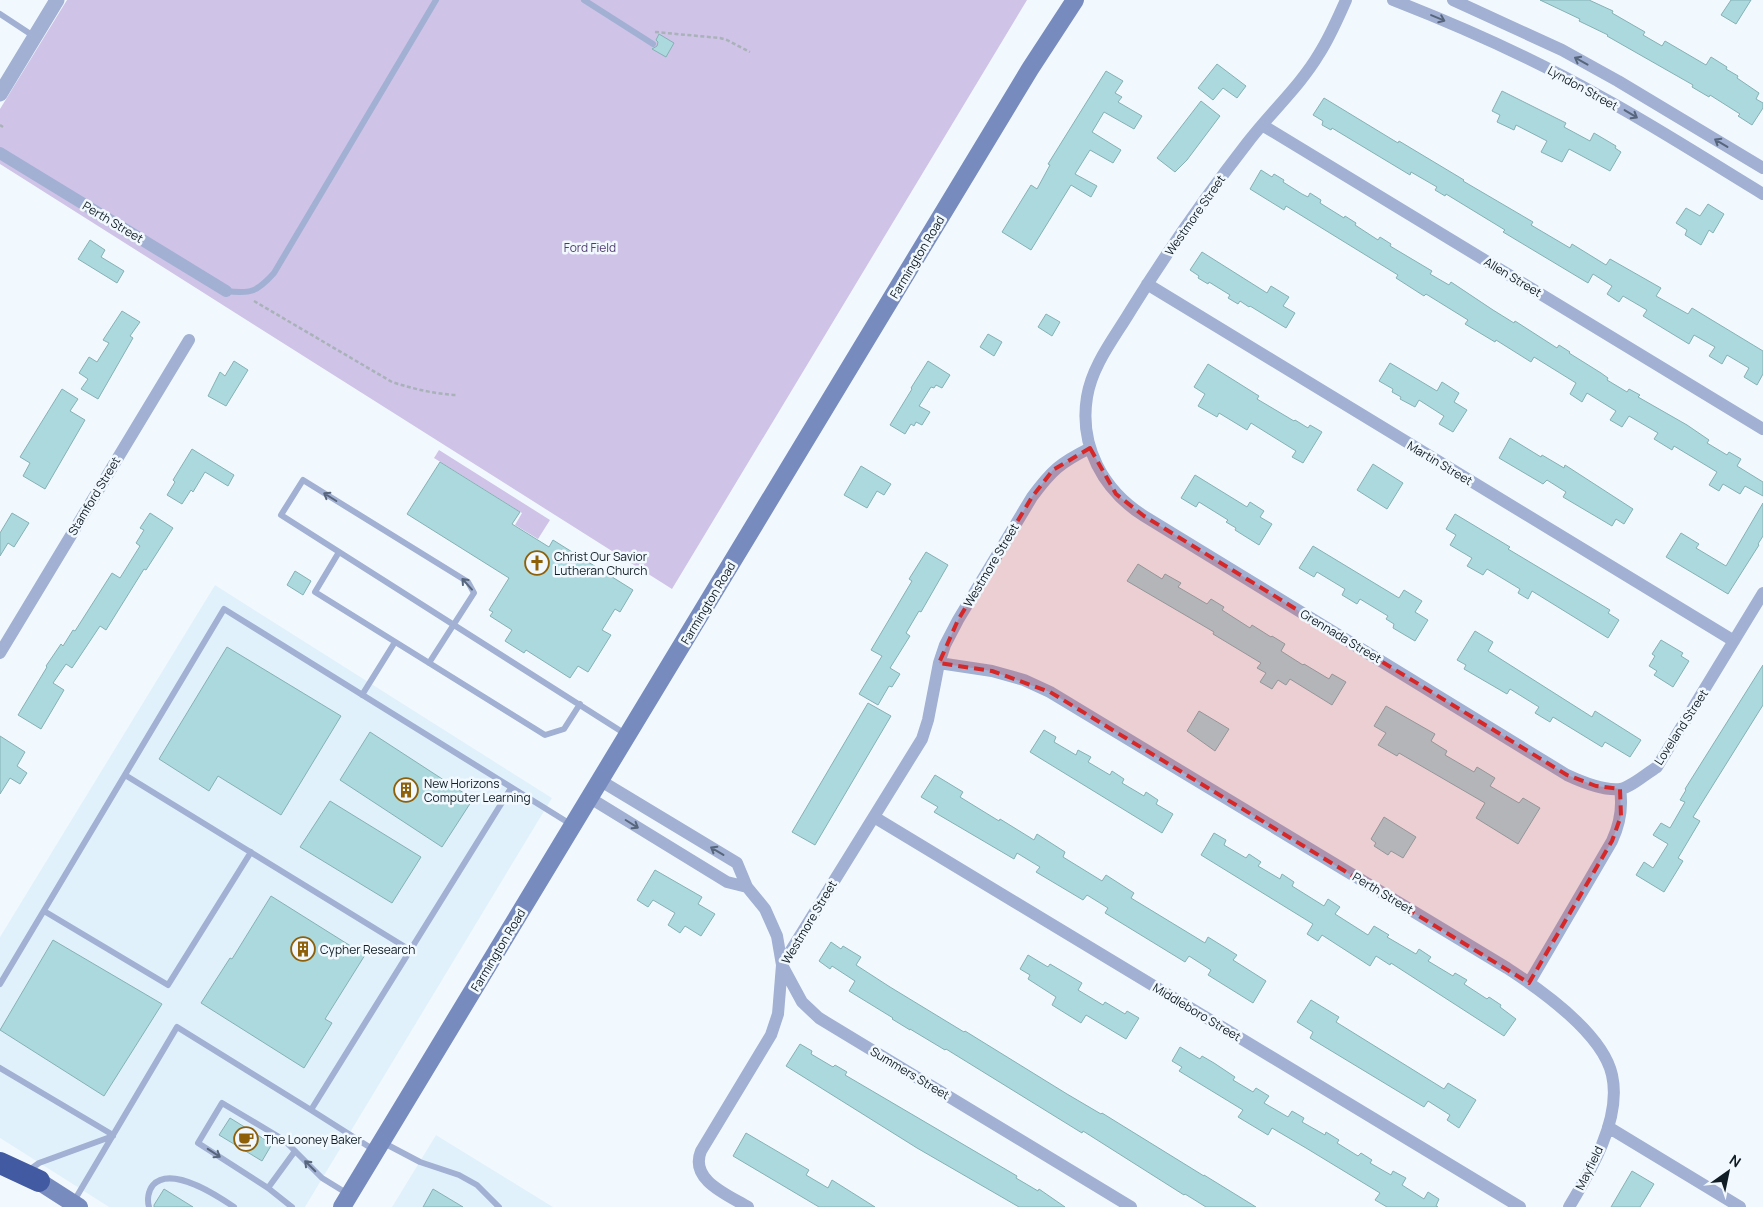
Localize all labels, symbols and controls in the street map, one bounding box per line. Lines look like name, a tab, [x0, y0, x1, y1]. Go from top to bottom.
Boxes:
one-way arrow	[1431, 14, 1446, 23]
one-way arrow	[1574, 56, 1589, 65]
street label: Lyndon Street	[1545, 62, 1621, 114]
one-way arrow	[1623, 110, 1637, 120]
one-way arrow	[1715, 138, 1729, 148]
street label: Westmore Street	[1161, 171, 1229, 259]
street label: Perth Street	[79, 197, 147, 247]
street label: Farmington Road	[886, 212, 948, 302]
park label: Ford Field	[564, 239, 616, 256]
street label: Allen Street	[1481, 253, 1545, 301]
street label: Martin Street	[1404, 437, 1476, 489]
street label: Stamford Street	[64, 453, 124, 539]
one-way arrow	[324, 491, 338, 501]
street label: Westmore Street	[959, 520, 1023, 610]
place label: Christ Our Savior Lutheran Church	[554, 548, 648, 579]
church icon: Christ Our Savior Lutheran Church	[524, 550, 550, 576]
street label: Farmington Road	[677, 558, 739, 648]
one-way arrow	[461, 578, 473, 591]
street label: Grennada Street	[1297, 605, 1385, 667]
street label: Loveland Street	[1650, 686, 1712, 768]
place label: New Horizons Computer Learning	[424, 775, 531, 806]
building icon: New Horizons Computer Learning	[393, 777, 419, 803]
one-way arrow	[624, 819, 638, 829]
one-way arrow	[711, 846, 725, 856]
street label: Perth Street	[1349, 868, 1417, 918]
street label: Westmore Street	[777, 877, 841, 967]
street label: Farmington Road	[467, 905, 529, 995]
building icon: Cypher Research	[290, 936, 316, 962]
place label: Cypher Research	[320, 941, 415, 958]
street label: Middleboro Street	[1150, 979, 1244, 1045]
street label: Summers Street	[867, 1043, 953, 1104]
cafe icon: The Looney Baker	[233, 1126, 259, 1152]
place label: The Looney Baker	[264, 1131, 363, 1148]
street label: Mayfield	[1571, 1143, 1607, 1193]
north arrow	[1703, 1147, 1753, 1197]
one-way arrow	[207, 1149, 221, 1159]
text: N	[1726, 1150, 1745, 1171]
one-way arrow	[304, 1160, 316, 1173]

